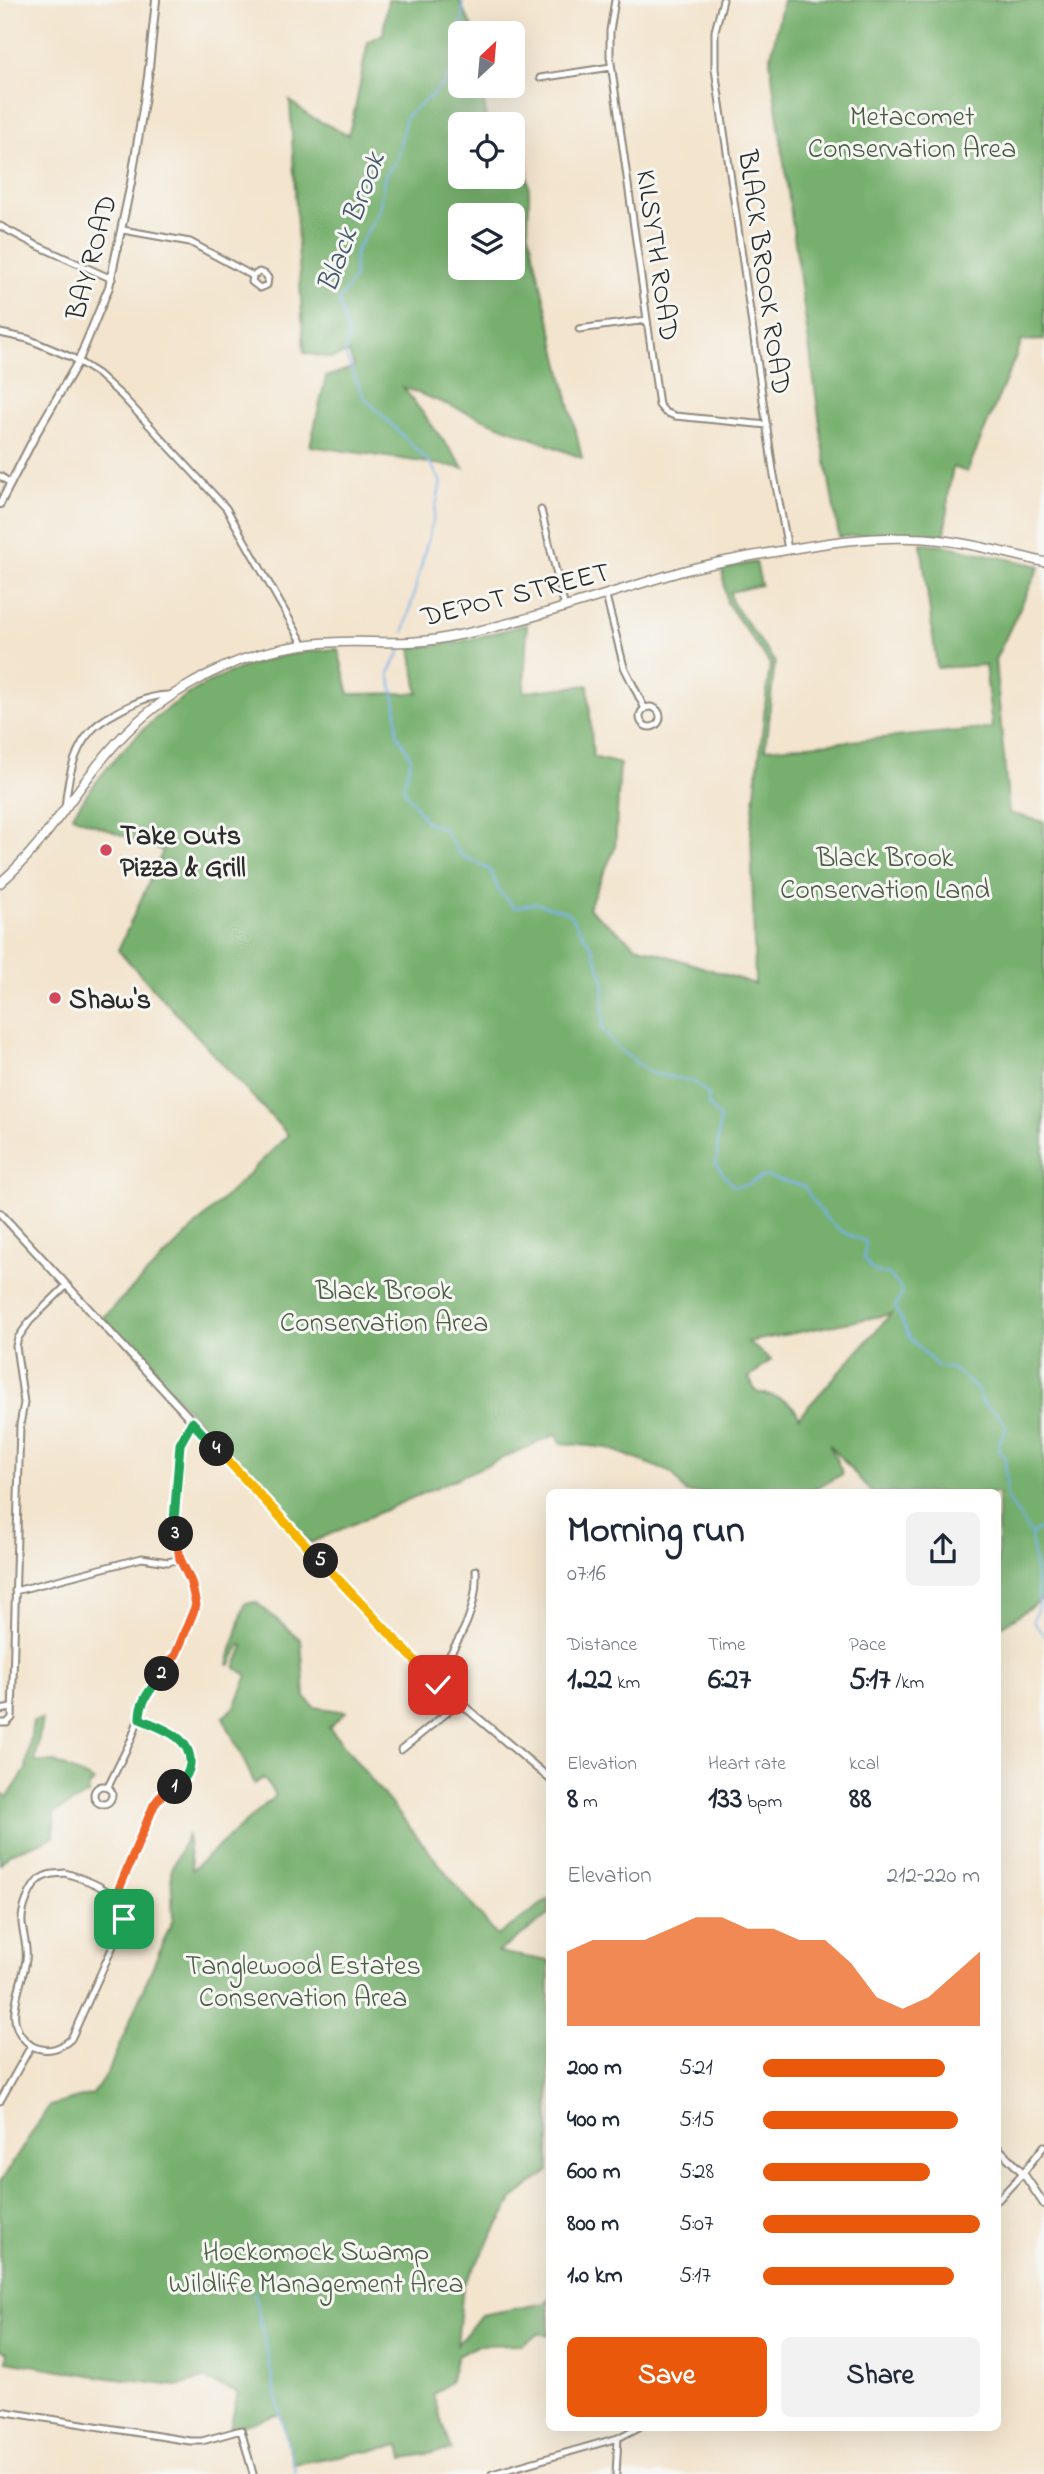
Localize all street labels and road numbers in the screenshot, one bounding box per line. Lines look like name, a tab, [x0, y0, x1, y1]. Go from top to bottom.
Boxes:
street label: BLACK BROOK ROAD	[725, 147, 800, 397]
street label: KILSYTH ROAD	[623, 167, 688, 344]
street label: BAY ROAD	[57, 191, 130, 326]
street label: DEPOT STREET	[416, 553, 614, 640]

